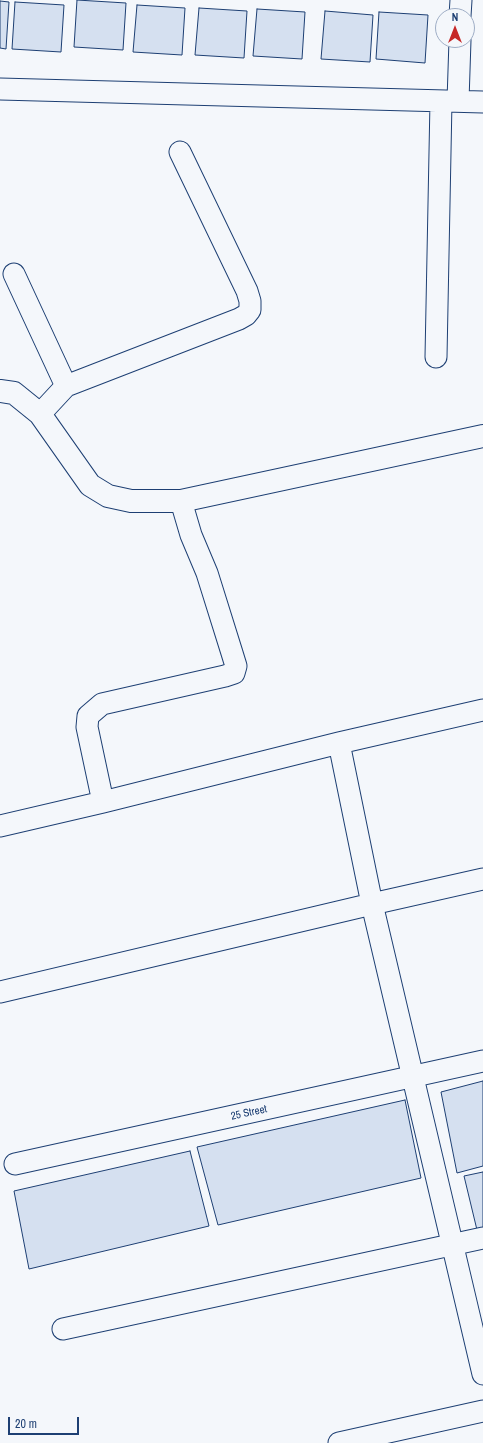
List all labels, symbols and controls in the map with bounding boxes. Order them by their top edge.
north arrow [435,8,475,48]
text: N [452,10,458,24]
street label: 25 Street [230,1103,268,1123]
scale bar [10,1409,81,1435]
text: 20 m [15,1416,37,1432]

